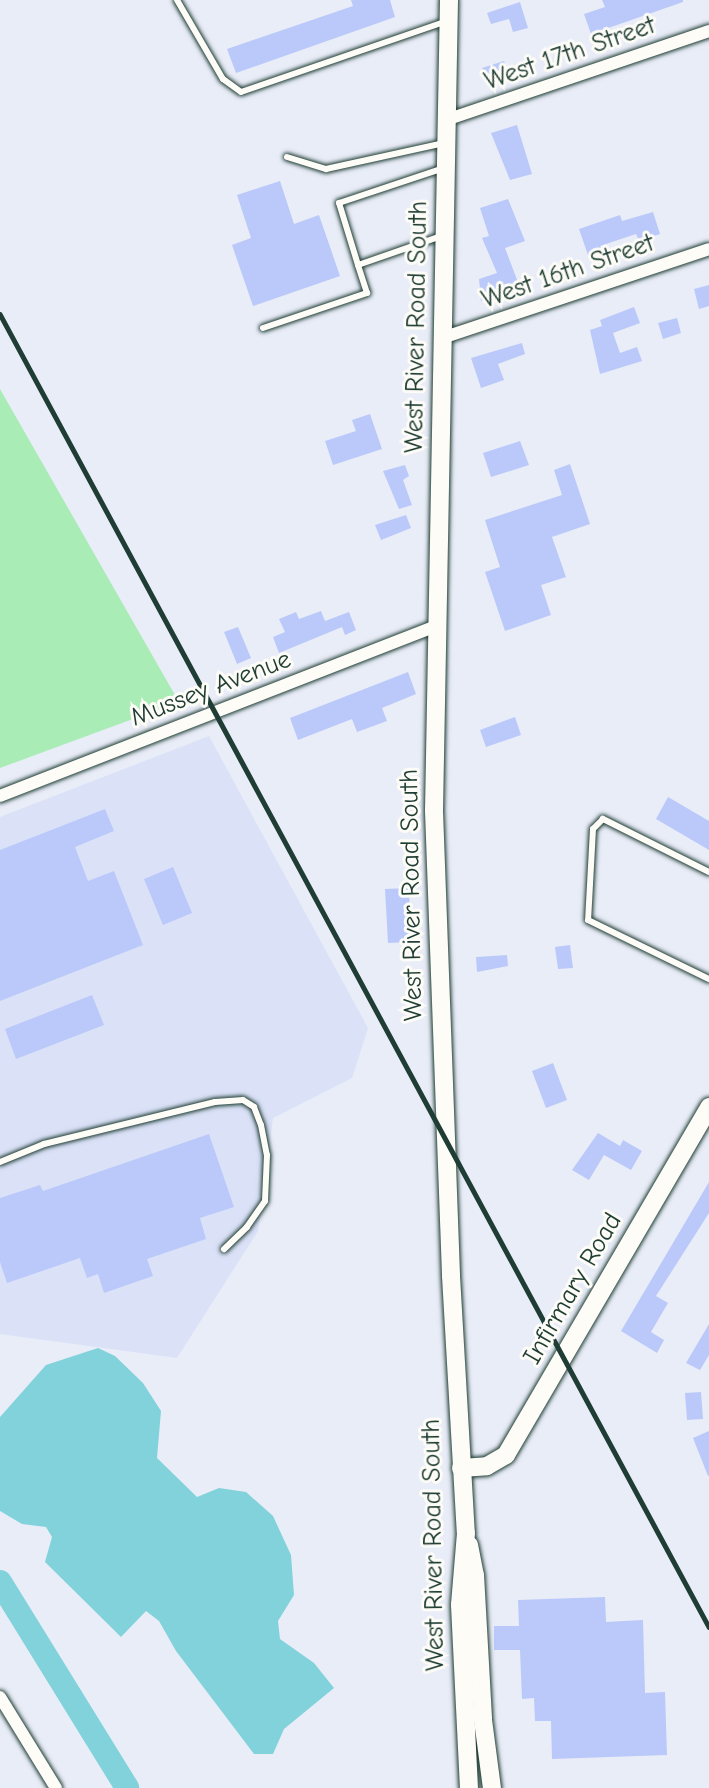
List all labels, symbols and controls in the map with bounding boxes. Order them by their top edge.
street label: West 17th Street [481,10,659,98]
street label: West River Road South [399,201,435,453]
street label: West 16th Street [478,228,658,316]
street label: Mussey Avenue [126,644,296,734]
street label: West River Road South [394,769,430,1021]
street label: Infirmary Road [517,1208,629,1370]
street label: West River Road South [416,1419,452,1671]

